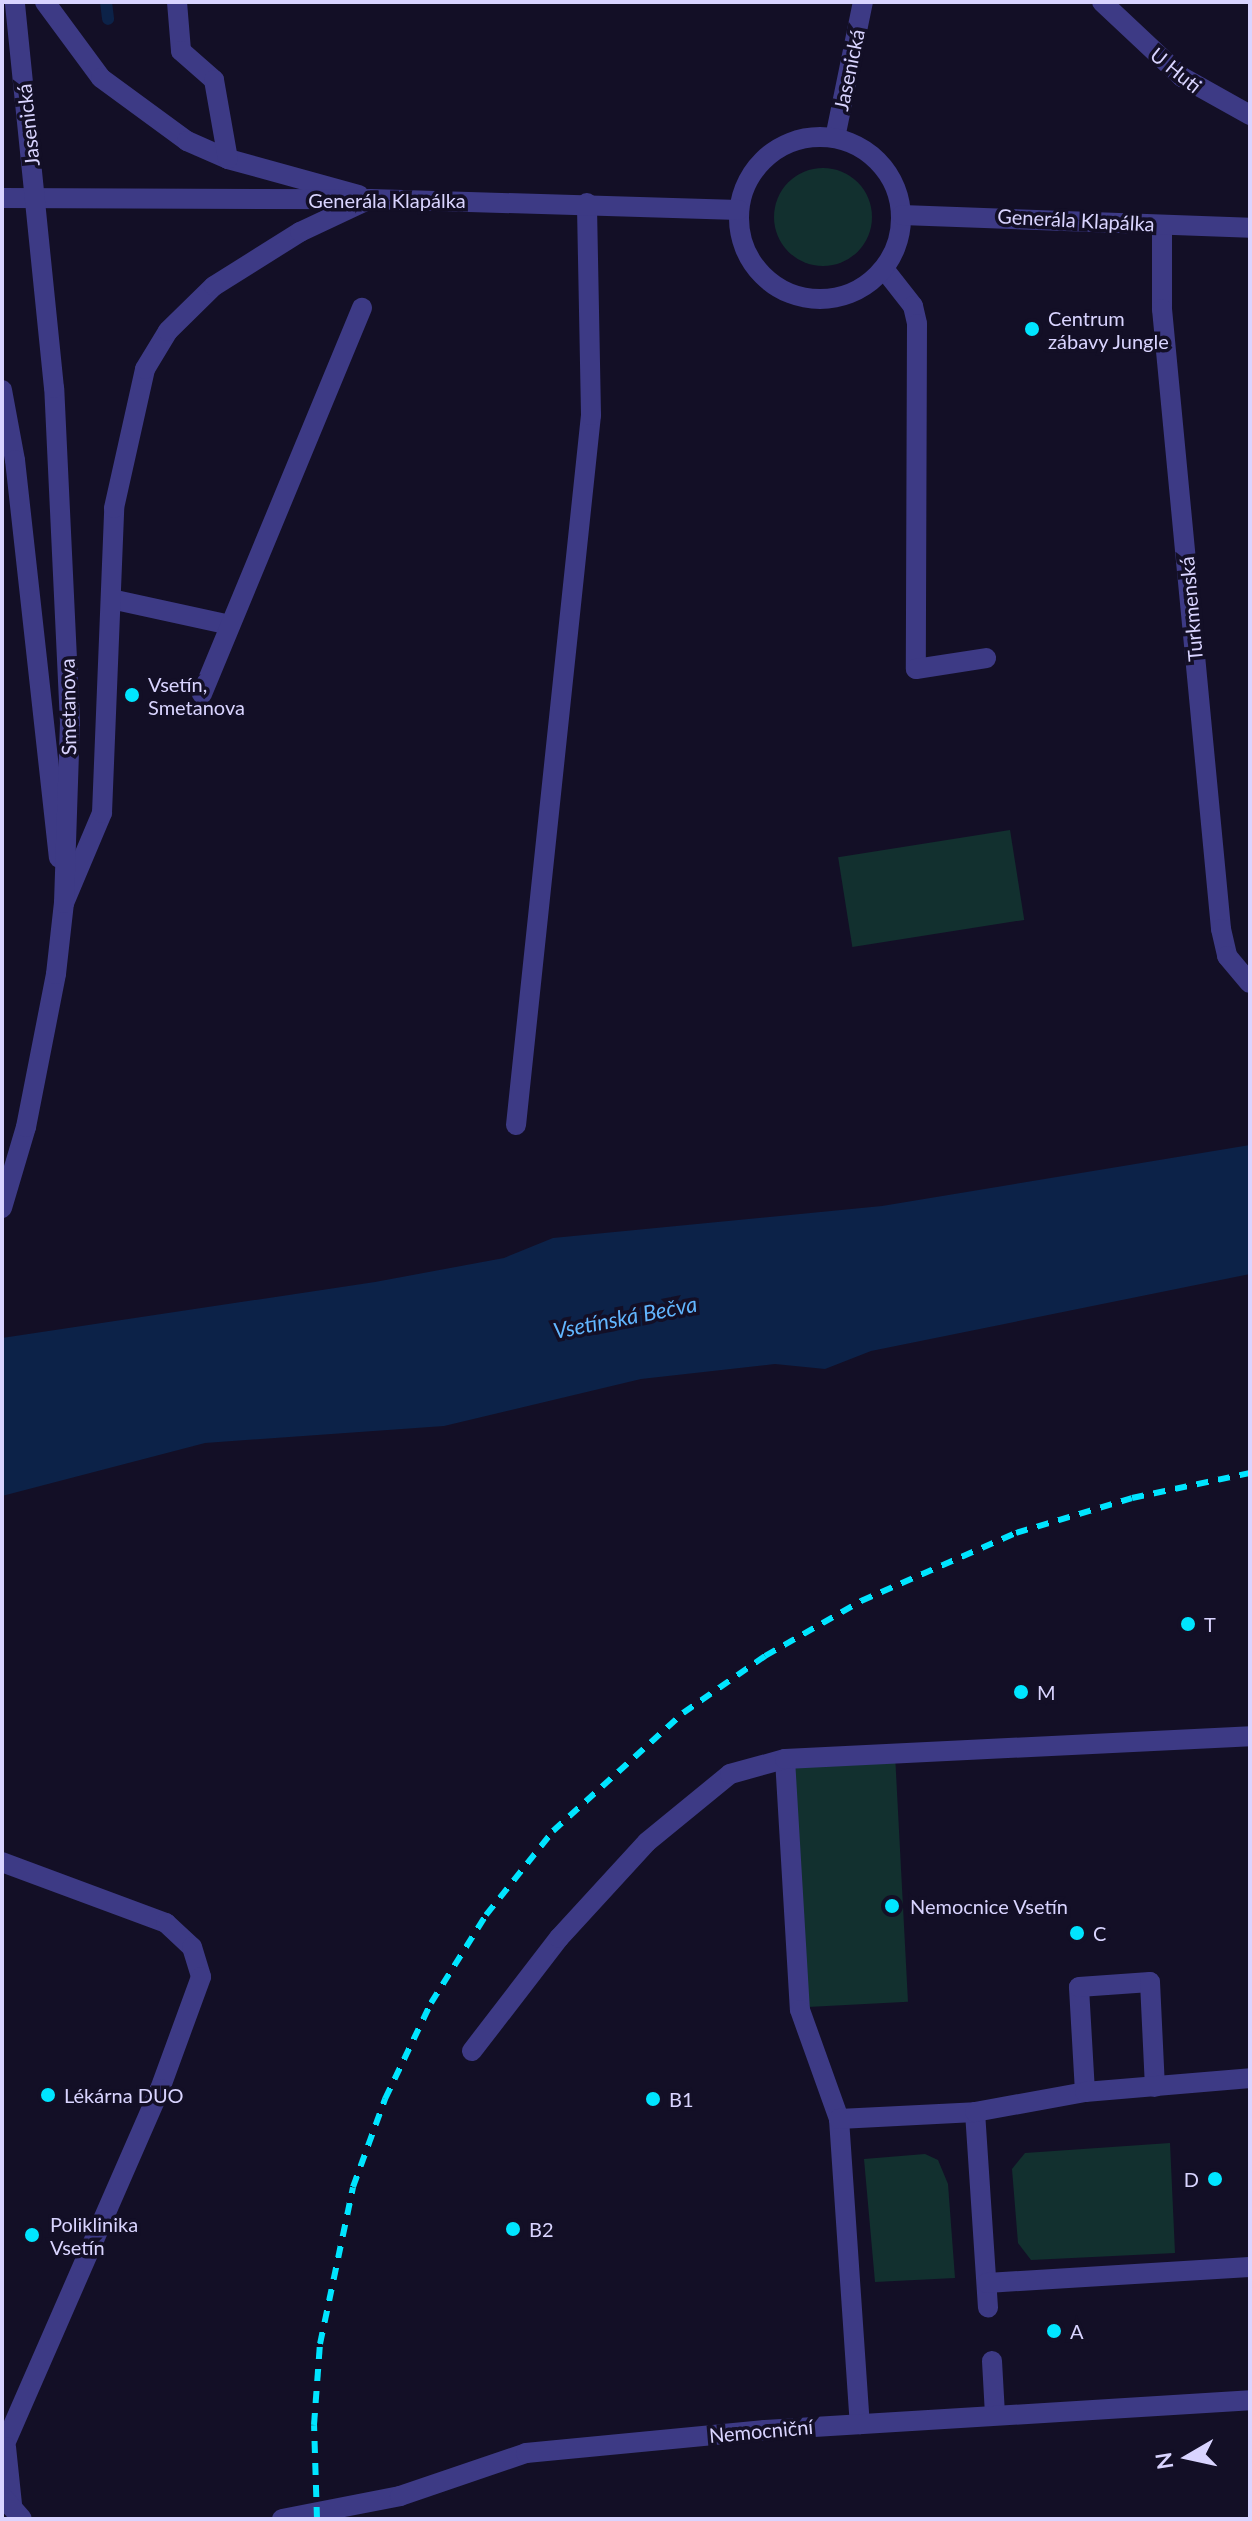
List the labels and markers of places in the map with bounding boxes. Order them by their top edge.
place label: Centrum zábavy Jungle [1048,306,1170,353]
marker: Centrum zábavy Jungle [1023,320,1041,338]
place label: Vsetín, Smetanova [148,672,245,719]
marker: Vsetín, Smetanova [123,686,141,704]
place label: T [1204,1612,1216,1636]
marker: T [1179,1615,1197,1633]
place label: M [1037,1680,1056,1704]
marker: M [1012,1683,1030,1701]
place label: Nemocnice Vsetín [910,1894,1069,1918]
marker: Nemocnice Vsetín [881,1895,903,1917]
place label: C [1093,1921,1106,1945]
marker: C [1068,1924,1086,1942]
place label: Lékárna DUO [64,2083,184,2107]
marker: Lékárna DUO [39,2086,57,2104]
place label: B1 [669,2087,694,2111]
marker: B1 [644,2090,662,2108]
place label: D [1184,2167,1199,2191]
marker: D [1206,2170,1224,2188]
place label: Poliklinika Vsetín [50,2212,138,2259]
place label: B2 [529,2217,554,2241]
marker: B2 [504,2220,522,2238]
marker: Poliklinika Vsetín [21,2224,43,2246]
place label: A [1070,2319,1084,2343]
marker: A [1045,2322,1063,2340]

